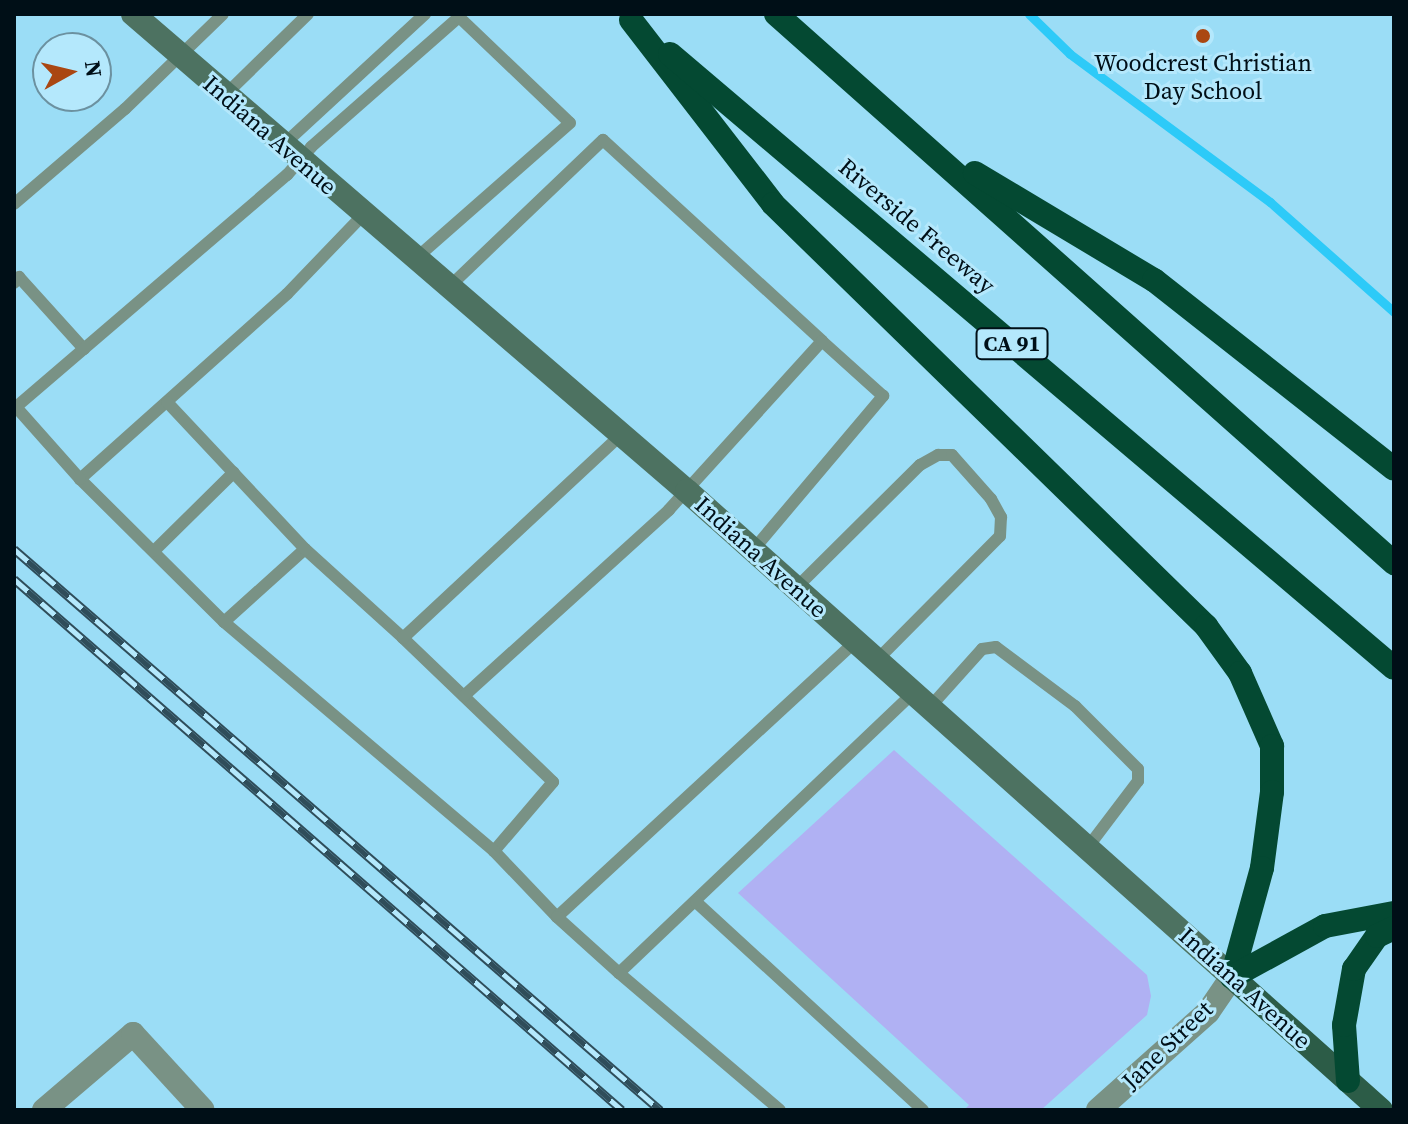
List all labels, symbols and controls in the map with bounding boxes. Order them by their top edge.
marker: Woodcrest Christian Day School [1194,27,1212,45]
north arrow [32,32,112,112]
place label: Woodcrest Christian Day School [1094,49,1312,105]
text: N [78,59,110,79]
street label: Indiana Avenue [197,69,343,201]
street label: Riverside Freeway [833,152,1001,300]
road number: CA 91 [974,326,1050,362]
street label: Indiana Avenue [689,490,833,624]
street label: Indiana Avenue [1173,921,1317,1055]
street label: Jane Street [1116,995,1218,1095]

